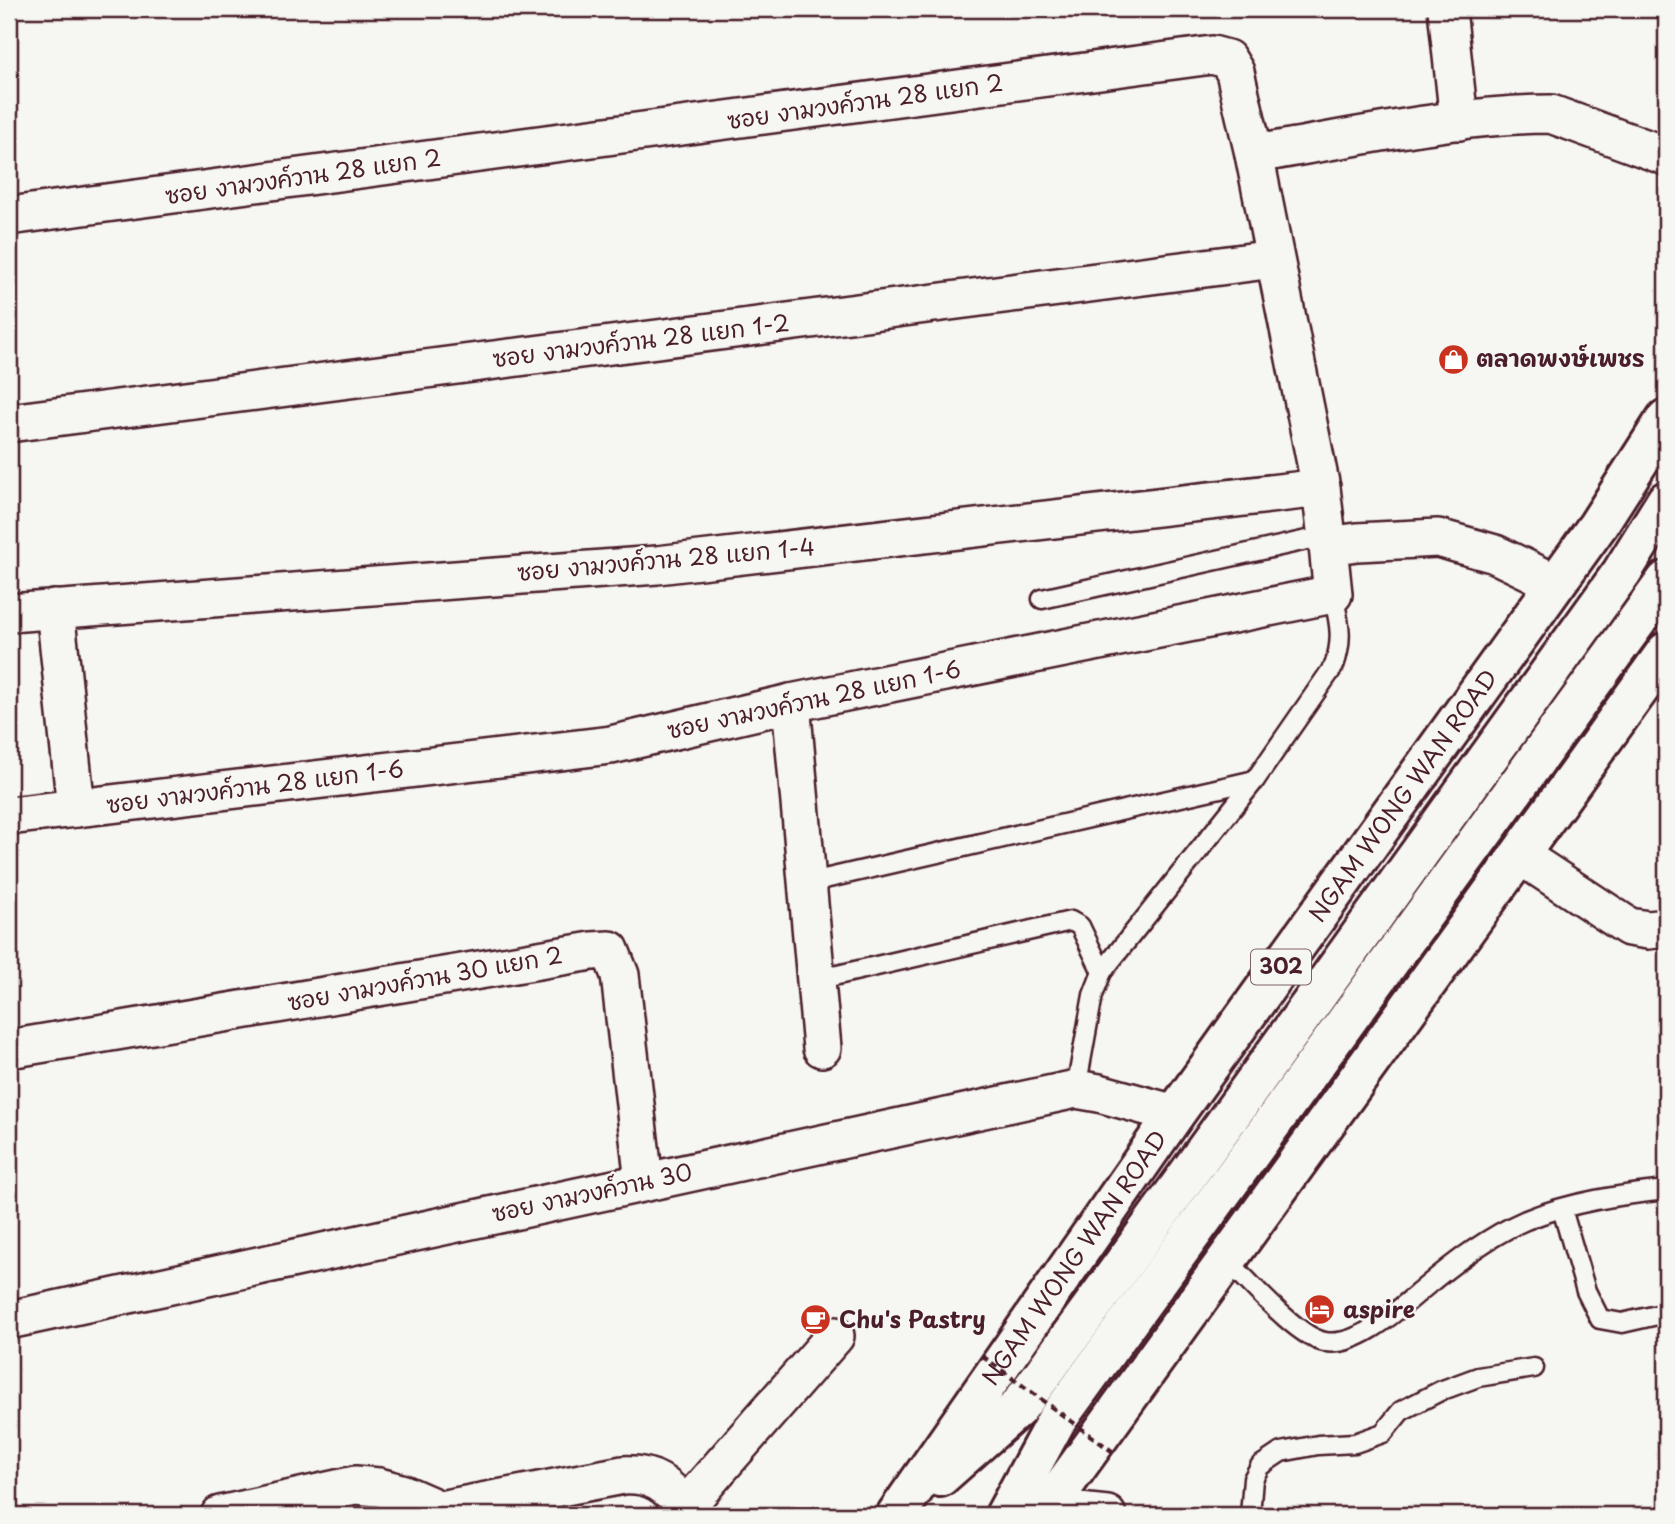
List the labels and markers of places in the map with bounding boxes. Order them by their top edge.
place label: ตลาดพงษ์เพชร [1476,340,1645,375]
shop icon: ตลาดพงษ์เพชร [1436,342,1470,376]
place label: aspire [1343,1291,1416,1326]
hotel icon: aspire [1303,1293,1337,1327]
place label: Chu's Pastry [839,1301,986,1336]
cafe icon: Chu's Pastry [799,1303,833,1337]

